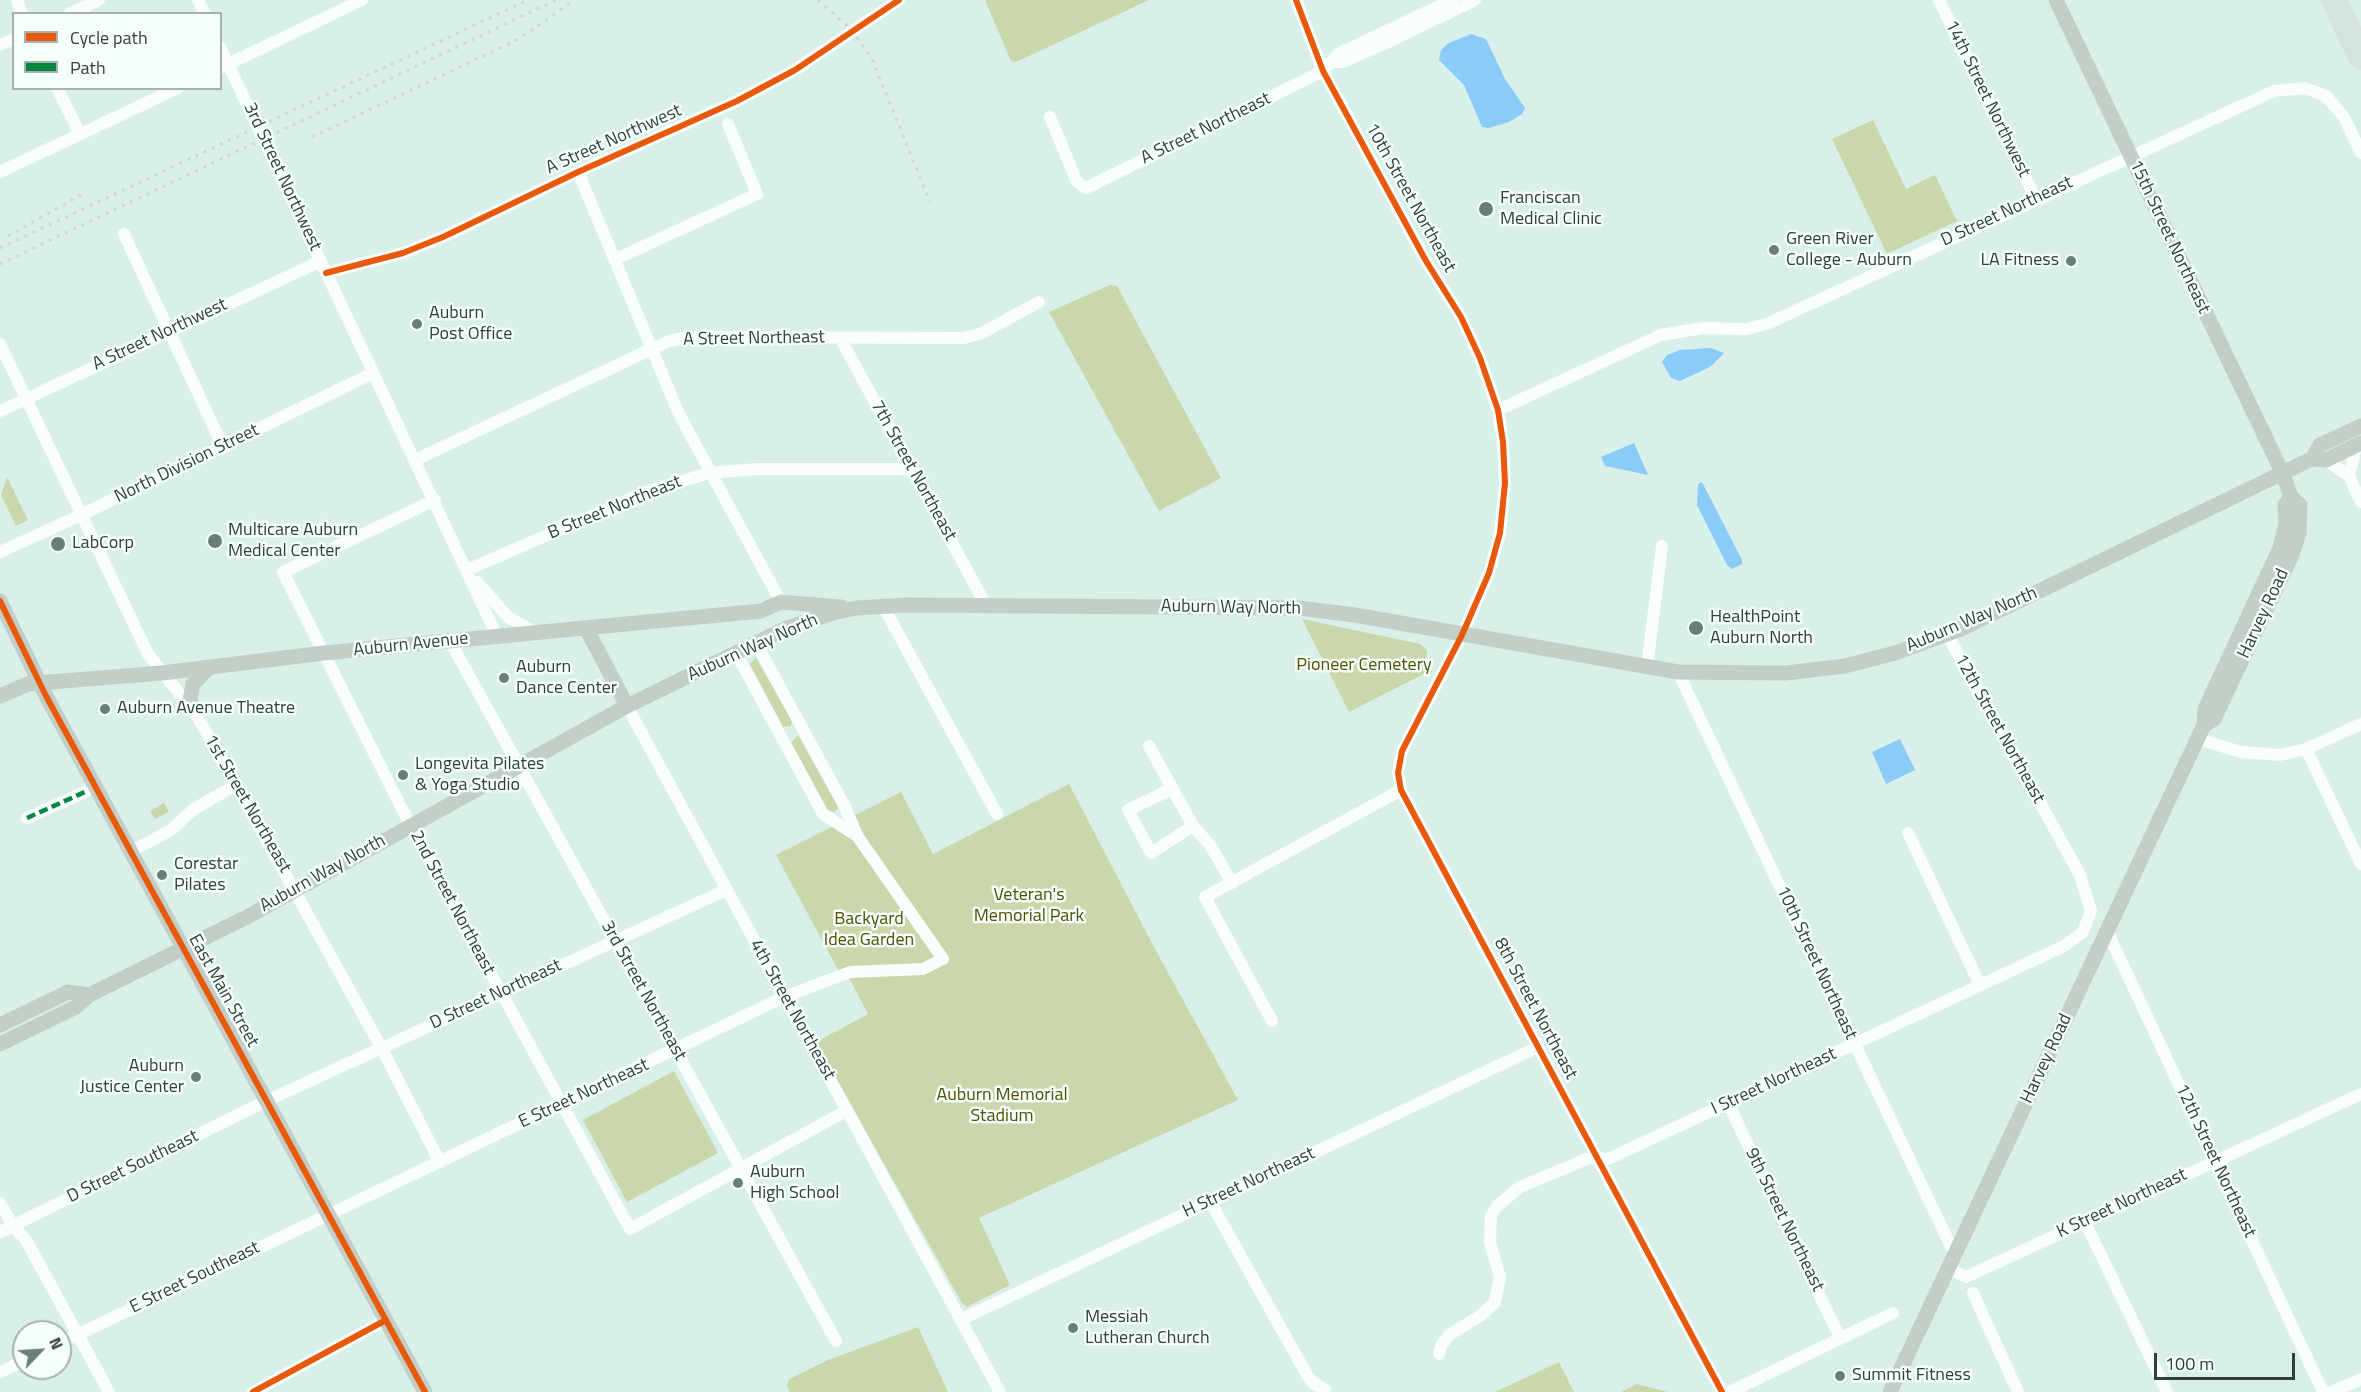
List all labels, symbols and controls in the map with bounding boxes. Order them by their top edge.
legend [12,12,222,90]
street label: 14th Street Northwest [1940,17,2034,181]
text: Cycle path [70,24,148,51]
text: Path [70,54,106,81]
street label: A Street Northeast [1138,88,1274,170]
street label: 3rd Street Northwest [238,99,326,255]
street label: A Street Northwest [543,100,685,180]
street label: 10th Street Northeast [1360,120,1460,276]
street label: 15th Street Northeast [2124,157,2214,317]
street label: D Street Northeast [1938,172,2076,252]
place label: Franciscan Medical Clinic [1500,188,1602,230]
marker: Franciscan Medical Clinic [1477,200,1495,218]
place label: Green River College - Auburn [1786,229,1912,272]
marker: Green River College - Auburn [1767,243,1781,257]
place label: LA Fitness [1980,250,2059,272]
marker: LA Fitness [2064,254,2078,268]
street label: A Street Northwest [89,294,231,376]
place label: Auburn Post Office [429,303,512,346]
marker: Auburn Post Office [410,317,424,331]
street label: A Street Northeast [683,327,825,351]
street label: 7th Street Northeast [866,397,960,545]
street label: North Division Street [111,420,263,508]
street label: B Street Northeast [545,471,685,545]
place label: Multicare Auburn Medical Center [228,520,358,562]
marker: Multicare Auburn Medical Center [206,532,224,550]
place label: LabCorp [72,533,134,555]
marker: LabCorp [49,535,67,553]
street label: Harvey Road [2234,566,2294,662]
street label: Auburn Way North [1903,583,2041,657]
street label: Auburn Way North [1161,596,1301,620]
place label: HealthPoint Auburn North [1710,607,1813,650]
street label: Auburn Way North [685,610,821,686]
marker: HealthPoint Auburn North [1687,619,1705,637]
street label: Auburn Avenue [352,628,470,662]
street label: 12th Street Northeast [1949,651,2049,807]
park label: Pioneer Cemetery [1296,655,1432,677]
place label: Auburn Dance Center [516,657,617,700]
marker: Auburn Dance Center [497,671,511,685]
place label: Auburn Avenue Theatre [117,698,295,720]
marker: Auburn Avenue Theatre [98,702,112,716]
street label: 1st Street Northeast [199,731,295,877]
place label: Longevita Pilates & Yoga Studio [415,754,544,796]
marker: Longevita Pilates & Yoga Studio [396,768,410,782]
street label: 2nd Street Northeast [405,827,499,979]
street label: Auburn Way North [256,831,390,917]
place label: Corestar Pilates [174,854,238,896]
marker: Corestar Pilates [155,868,169,882]
street label: 10th Street Northeast [1771,883,1861,1043]
park label: Veteran's Memorial Park [974,885,1084,928]
park label: Backyard Idea Garden [824,909,914,952]
street label: 3rd Street Northeast [596,917,690,1065]
street label: East Main Street [183,931,263,1051]
street label: 8th Street Northeast [1489,935,1581,1083]
street label: 4th Street Northeast [745,936,839,1084]
street label: D Street Northeast [427,955,565,1035]
street label: Harvey Road [2017,1011,2077,1107]
street label: I Street Northeast [1708,1044,1840,1120]
street label: E Street Northeast [516,1054,652,1134]
place label: Auburn Justice Center [80,1056,184,1098]
marker: Auburn Justice Center [189,1070,203,1084]
street label: 12th Street Northeast [2170,1081,2260,1241]
park label: Auburn Memorial Stadium [936,1085,1068,1128]
street label: D Street Southeast [64,1126,202,1208]
street label: H Street Northeast [1180,1143,1318,1223]
street label: 9th Street Northeast [1740,1145,1828,1295]
place label: Auburn High School [750,1162,839,1204]
street label: K Street Northeast [2053,1164,2191,1244]
marker: Auburn High School [731,1176,745,1190]
street label: E Street Southeast [127,1237,263,1319]
place label: Messiah Lutheran Church [1085,1307,1210,1350]
north arrow [12,1320,72,1380]
marker: Messiah Lutheran Church [1066,1321,1080,1335]
text: N [43,1333,70,1353]
scale bar [2157,1341,2298,1379]
text: 100 m [2165,1350,2214,1377]
place label: Summit Fitness [1852,1365,1971,1387]
marker: Summit Fitness [1833,1369,1847,1383]

